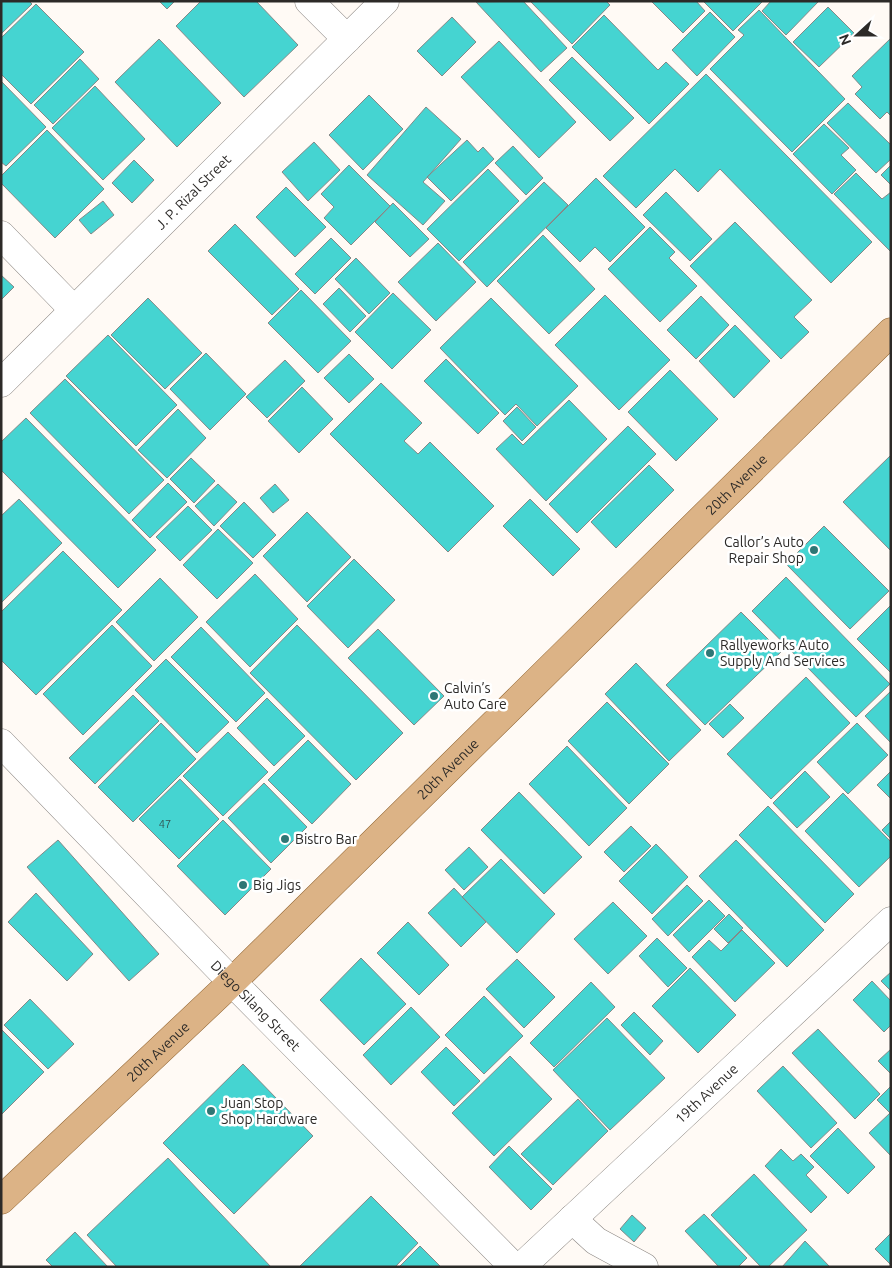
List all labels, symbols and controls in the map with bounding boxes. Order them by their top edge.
north arrow [832,10,882,60]
text: N [836,32,854,47]
street label: J. P. Rizal Street [152,151,234,233]
street label: 20th Avenue [702,451,770,518]
place label: Callor’s Auto Repair Shop [724,534,804,566]
marker: Callor’s Auto Repair Shop [808,544,820,556]
place label: Rallyeworks Auto Supply And Services [720,637,845,669]
marker: Rallyeworks Auto Supply And Services [704,647,716,659]
place label: Calvin’s Auto Care [444,680,507,712]
marker: Calvin’s Auto Care [428,690,440,702]
street label: 20th Avenue [414,735,482,803]
house number: 47 [159,818,171,830]
place label: Bistro Bar [295,831,358,847]
marker: Bistro Bar [279,833,291,845]
place label: Big Jigs [253,877,301,893]
marker: Big Jigs [237,879,249,891]
street label: Diego Silang Street [208,957,304,1055]
street label: 20th Avenue [124,1019,193,1085]
street label: 19th Avenue [672,1060,741,1127]
place label: Juan Stop Shop Hardware [221,1095,317,1127]
marker: Juan Stop Shop Hardware [205,1105,217,1117]

